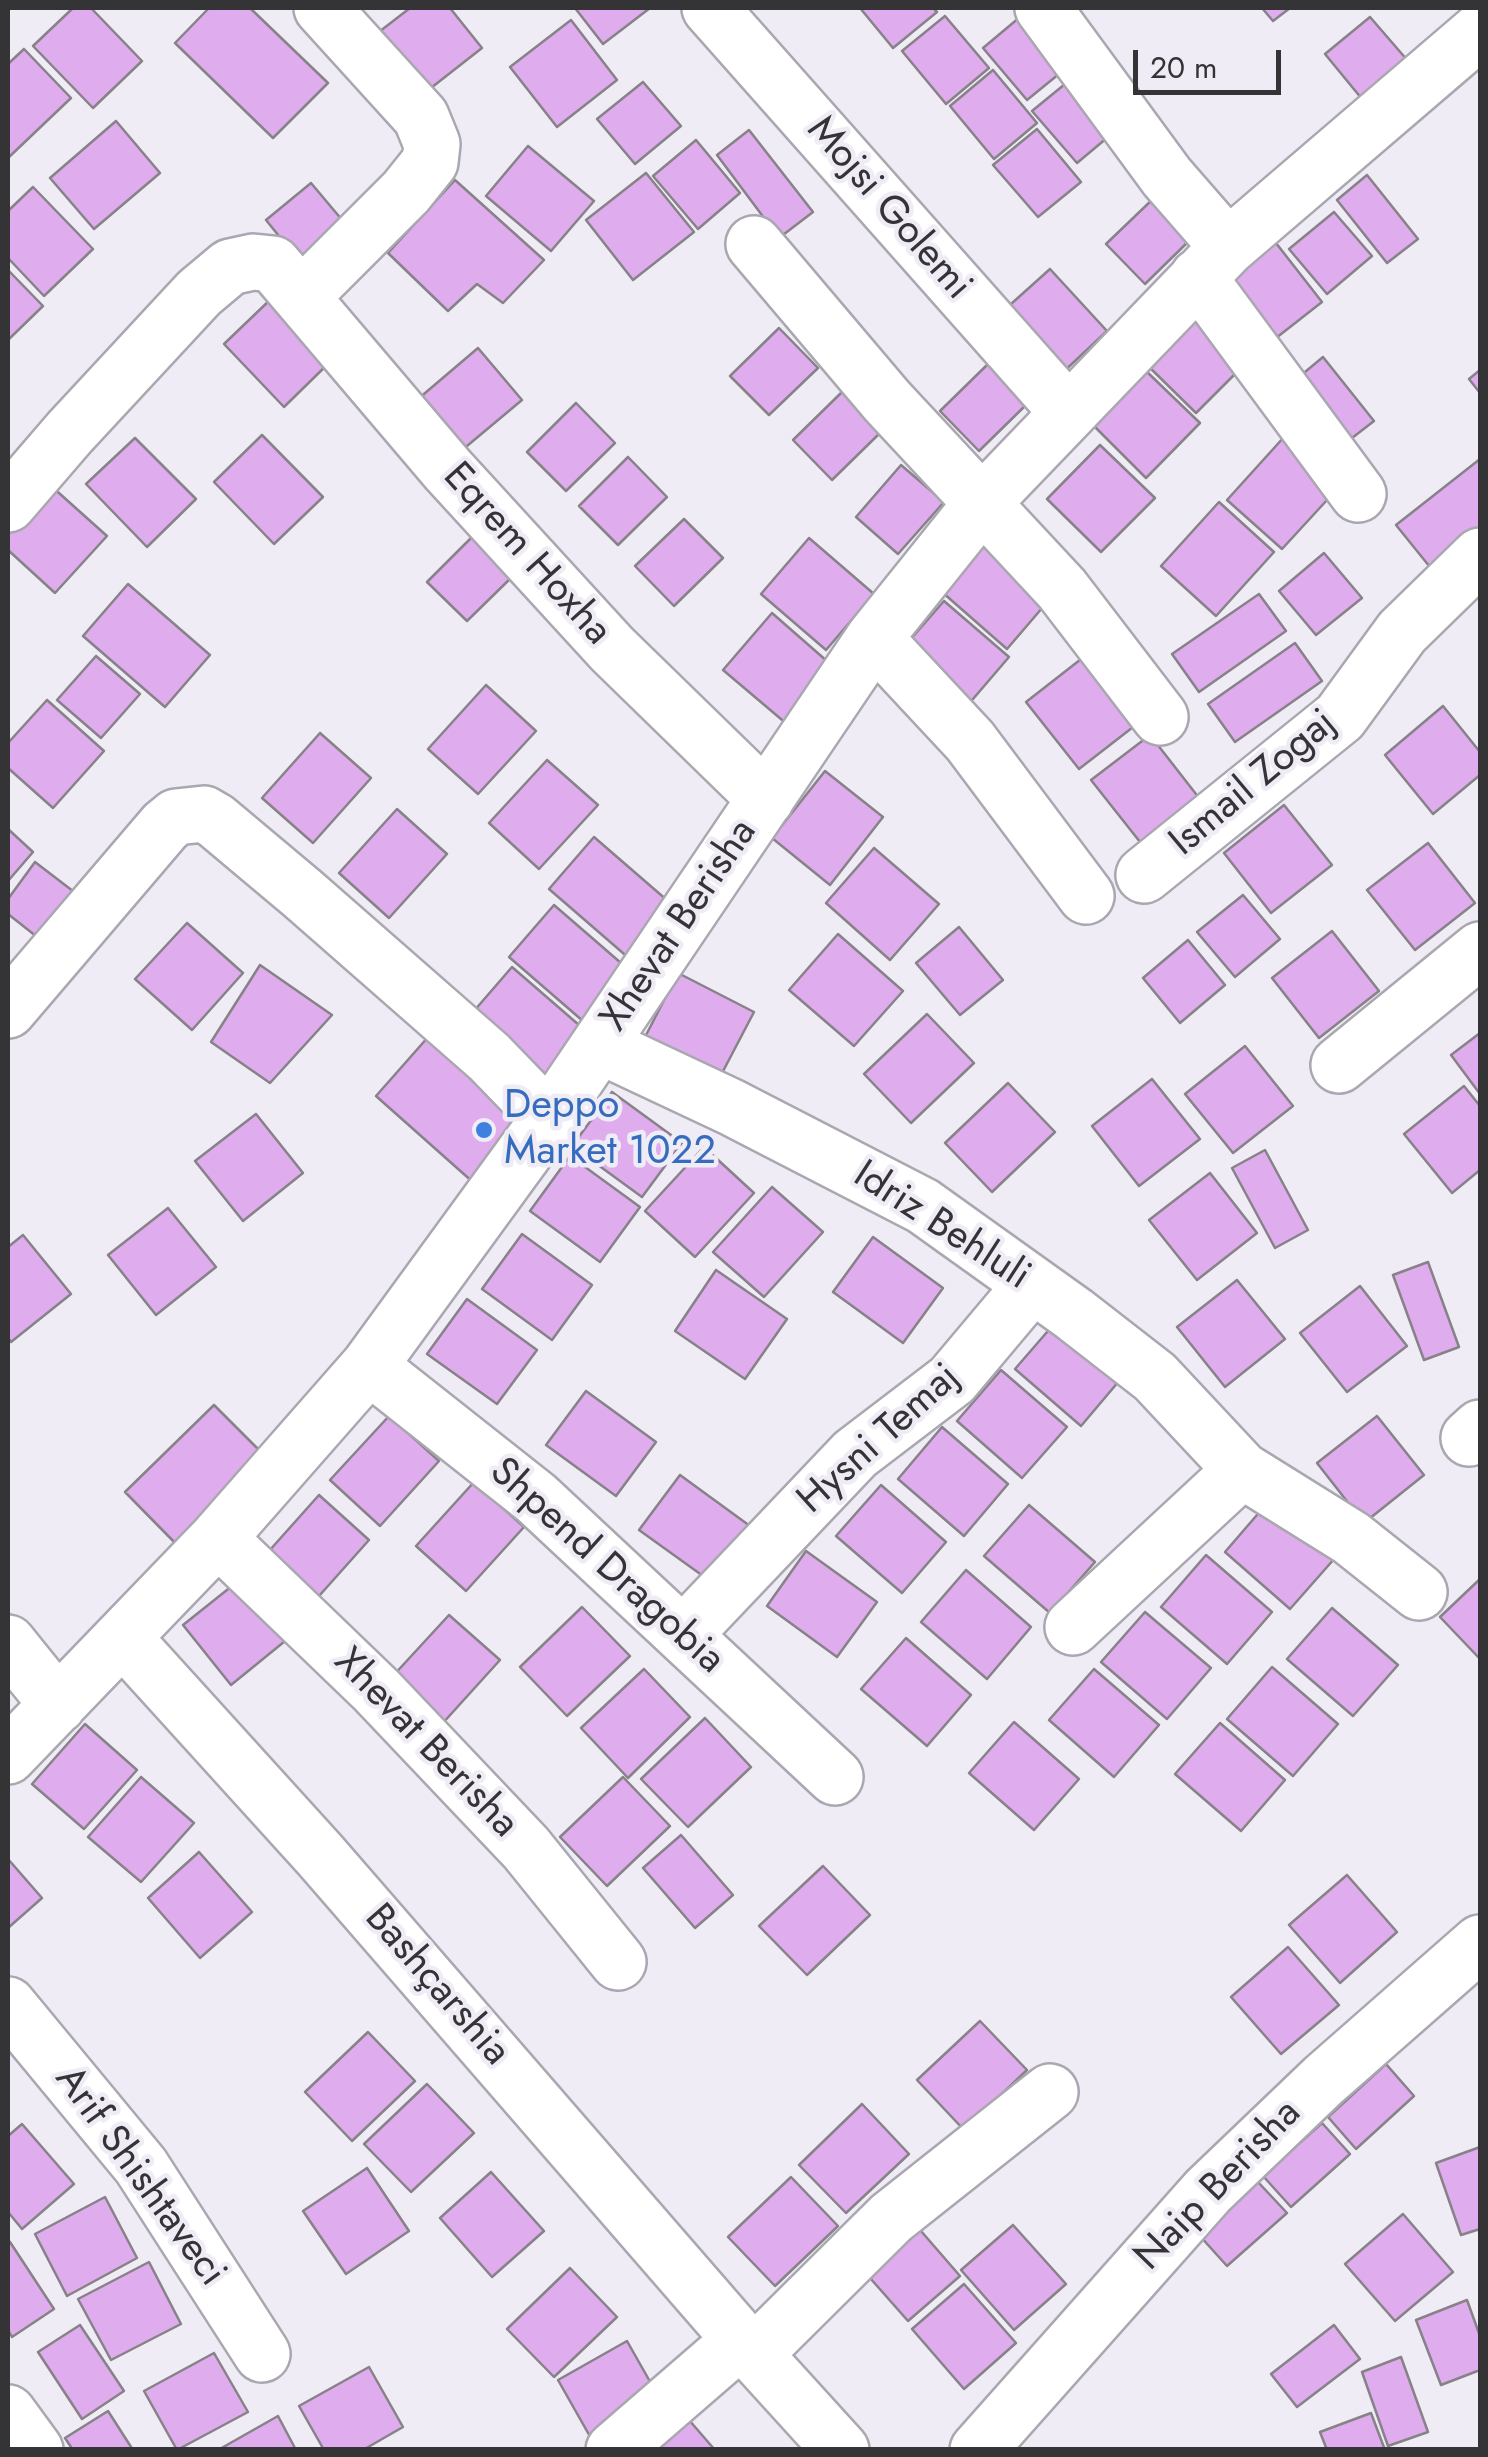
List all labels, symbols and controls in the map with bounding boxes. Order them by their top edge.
scale bar [1138,30,1286,92]
text: 20 m [1150,46,1217,89]
street label: Mojsi Golemi [795,108,981,310]
street label: Eqrem Hoxha [432,454,620,656]
street label: Ismail Zogaj [1161,701,1347,867]
street label: Xhevat Berisha [592,811,768,1041]
place label: Deppo Market 1022 [504,1083,716,1177]
marker: Deppo Market 1022 [473,1119,495,1141]
street label: Idriz Behluli [844,1152,1038,1302]
street label: Hysni Temaj [789,1355,971,1525]
street label: Shpend Dragobia [479,1449,733,1685]
street label: Xhevat Berisha [323,1639,527,1849]
street label: Bashçarshia [353,1896,519,2076]
street label: Arif Shishtaveci [43,2058,235,2296]
street label: Naip Berisha [1126,2091,1312,2281]

